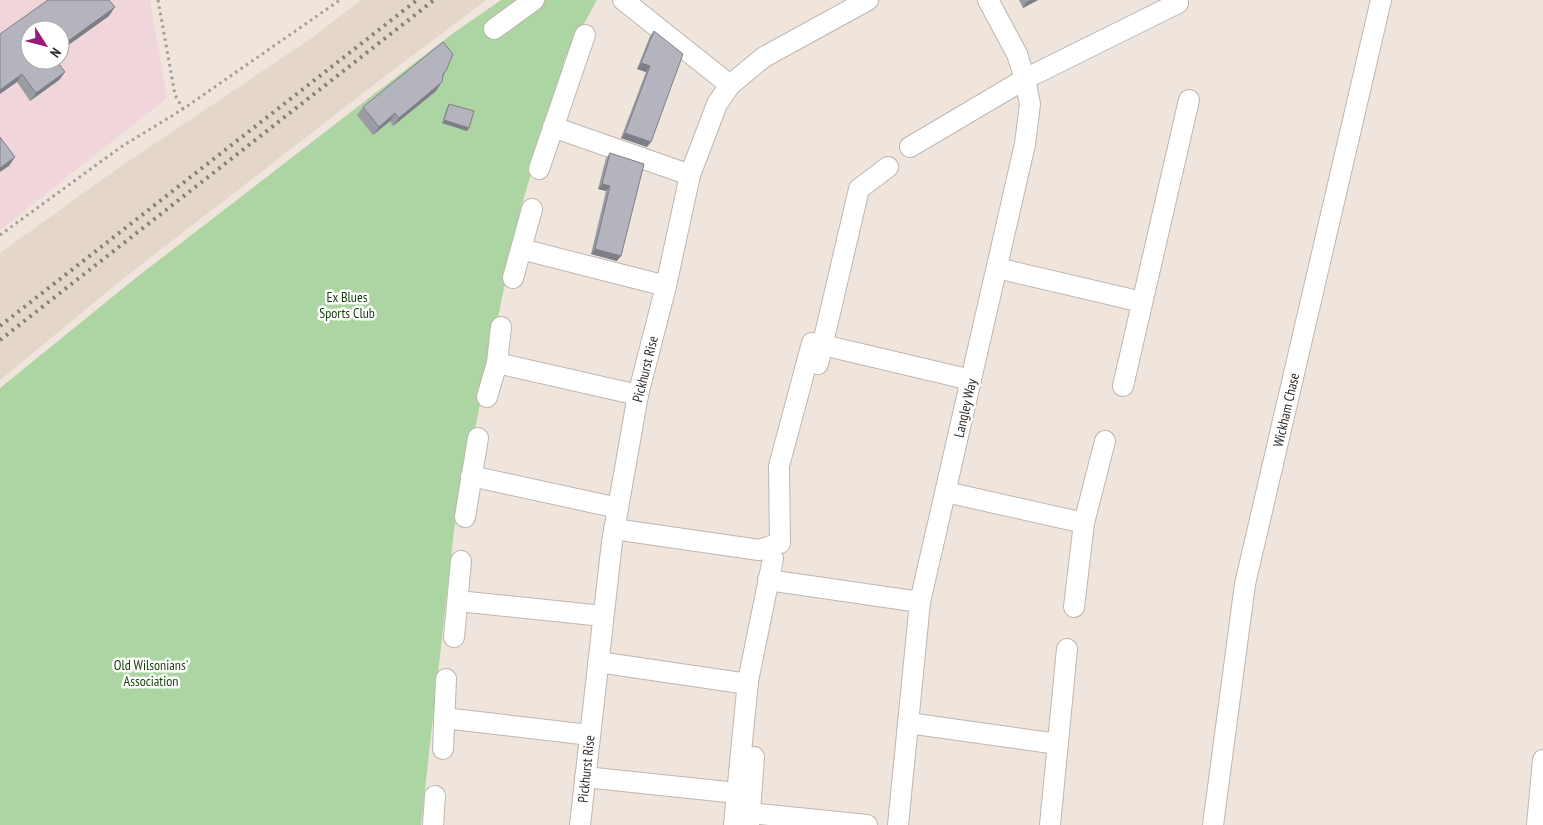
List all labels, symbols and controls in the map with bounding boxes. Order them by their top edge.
north arrow [20,20,70,70]
text: N [46,44,65,61]
park label: Ex Blues Sports Club [319,288,375,322]
street label: Pickhurst Rise [628,334,662,404]
street label: Wickham Chase [1269,371,1303,449]
street label: Langley Way [950,376,981,439]
park label: Old Wilsonians' Association [114,656,188,690]
street label: Pickhurst Rise [574,734,599,804]

